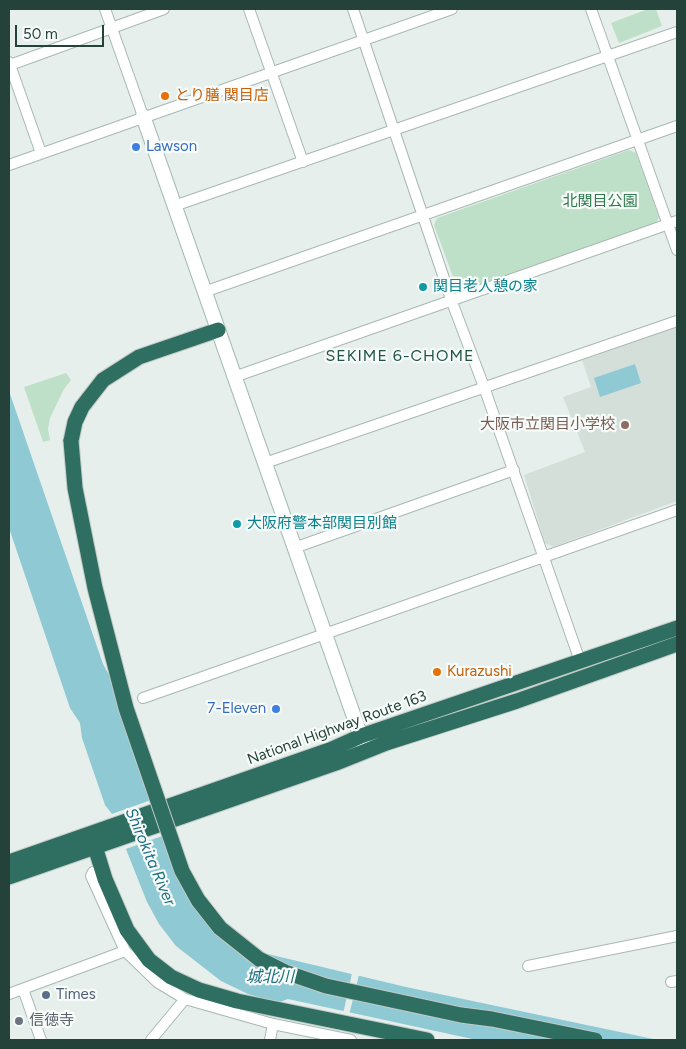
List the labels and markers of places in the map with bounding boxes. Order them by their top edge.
place label: とり膳 関目店 [175,87,269,105]
marker: とり膳 関目店 [159,90,171,102]
place label: Lawson [146,138,197,156]
marker: Lawson [130,141,142,153]
place label: 関目老人憩の家 [433,278,538,296]
marker: 関目老人憩の家 [417,281,429,293]
place label: 大阪市立関目小学校 [480,416,615,434]
marker: 大阪市立関目小学校 [619,419,631,431]
place label: 大阪府警本部関目別館 [247,515,397,533]
marker: 大阪府警本部関目別館 [231,518,243,530]
place label: Kurazushi [447,663,512,681]
marker: Kurazushi [431,666,443,678]
place label: 7-Eleven [207,700,266,718]
marker: 7-Eleven [270,703,282,715]
place label: Times [56,986,96,1004]
marker: Times [40,989,52,1001]
place label: 信徳寺 [29,1012,74,1030]
marker: 信徳寺 [13,1015,25,1027]

